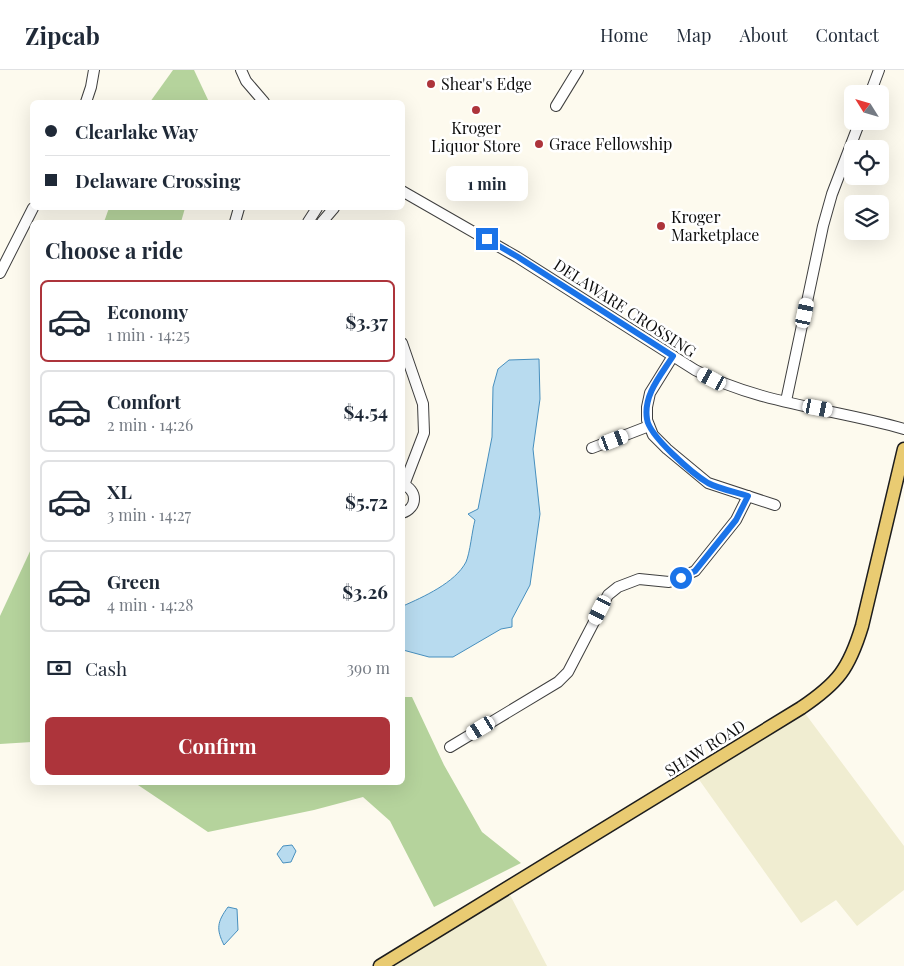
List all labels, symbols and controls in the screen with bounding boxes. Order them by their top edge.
text: Zipcab [25,19,100,51]
text: Home [600,23,648,47]
text: Map [676,23,711,47]
text: About [739,23,788,47]
text: Contact [816,23,879,47]
place label: Shear's Edge [441,73,532,94]
marker: Shear's Edge [425,78,437,90]
north arrow [844,85,889,130]
map controls [844,85,889,240]
marker: Kroger Liquor Store [470,104,482,116]
place label: Kroger Liquor Store [431,117,521,156]
text: Clearlake Way [75,118,198,144]
place label: Grace Fellowship [549,133,672,154]
marker: Grace Fellowship [533,138,545,150]
button: locate [844,140,889,185]
callout: 1 min [446,166,528,202]
text: Delaware Crossing [75,167,240,193]
text: 1 min [467,173,507,194]
button: layers [844,195,889,240]
place label: Kroger Marketplace [671,206,759,245]
marker: Kroger Marketplace [655,220,667,232]
route end [476,228,498,250]
text: Choose a ride [45,235,183,265]
street label: DELAWARE CROSSING [550,254,700,361]
car [794,297,815,329]
text: Economy [107,298,188,324]
icon: car [47,299,92,344]
text: $3.37 [345,308,388,334]
text: 1 min · 14:25 [107,324,190,345]
car [695,365,728,393]
text: Comfort [107,388,181,414]
icon: car [47,389,92,434]
text: $4.54 [343,398,388,424]
car [801,398,834,418]
text: 2 min · 14:26 [107,414,193,435]
car [597,428,630,452]
text: XL [107,478,132,504]
icon: car [47,479,92,524]
text: $5.72 [345,488,388,514]
text: 3 min · 14:27 [107,504,191,525]
route start [670,567,692,589]
text: Green [107,568,160,594]
icon: car [47,569,92,614]
text: $3.26 [342,578,388,604]
car [586,593,613,627]
text: 4 min · 14:28 [107,594,194,615]
icon: cash [45,654,73,682]
text: Cash [85,655,127,681]
text: 390 m [347,657,390,678]
car [464,714,497,742]
street label: SHAW ROAD [660,714,749,781]
button: Confirm [45,717,390,775]

